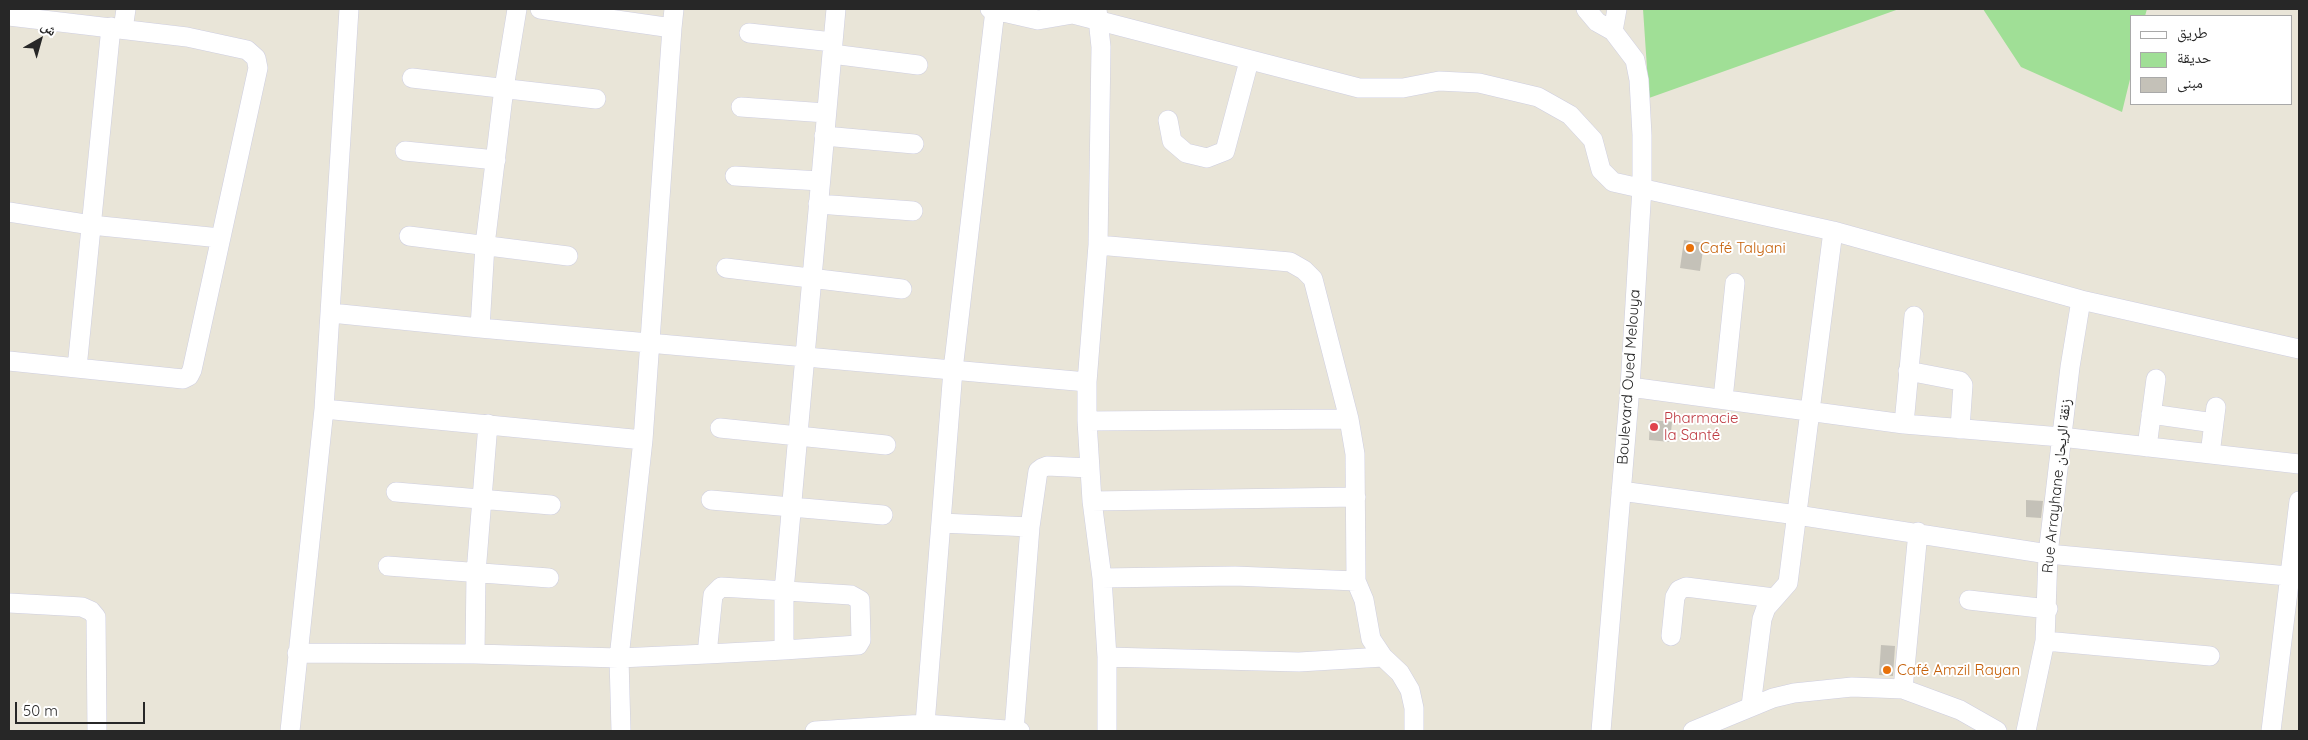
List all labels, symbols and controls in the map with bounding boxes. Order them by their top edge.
north arrow [15,15,65,65]
legend [2130,15,2293,105]
text: ش [38,17,61,40]
text: طريق [2177,23,2208,42]
text: حديقة [2177,48,2211,67]
text: مبنى [2177,73,2203,92]
place label: Café Talyani [1700,239,1786,257]
marker: Café Talyani [1684,242,1696,254]
street label: Boulevard Oued Melouya [1614,289,1644,465]
street label: Rue Arrayhane زنقة الريحان [2039,398,2075,574]
place label: Pharmacie la Santé [1664,409,1739,444]
marker: Pharmacie la Santé [1648,421,1660,433]
place label: Café Amzil Rayan [1897,661,2020,679]
marker: Café Amzil Rayan [1881,664,1893,676]
scale bar [18,692,148,724]
text: 50 m [23,701,58,720]

